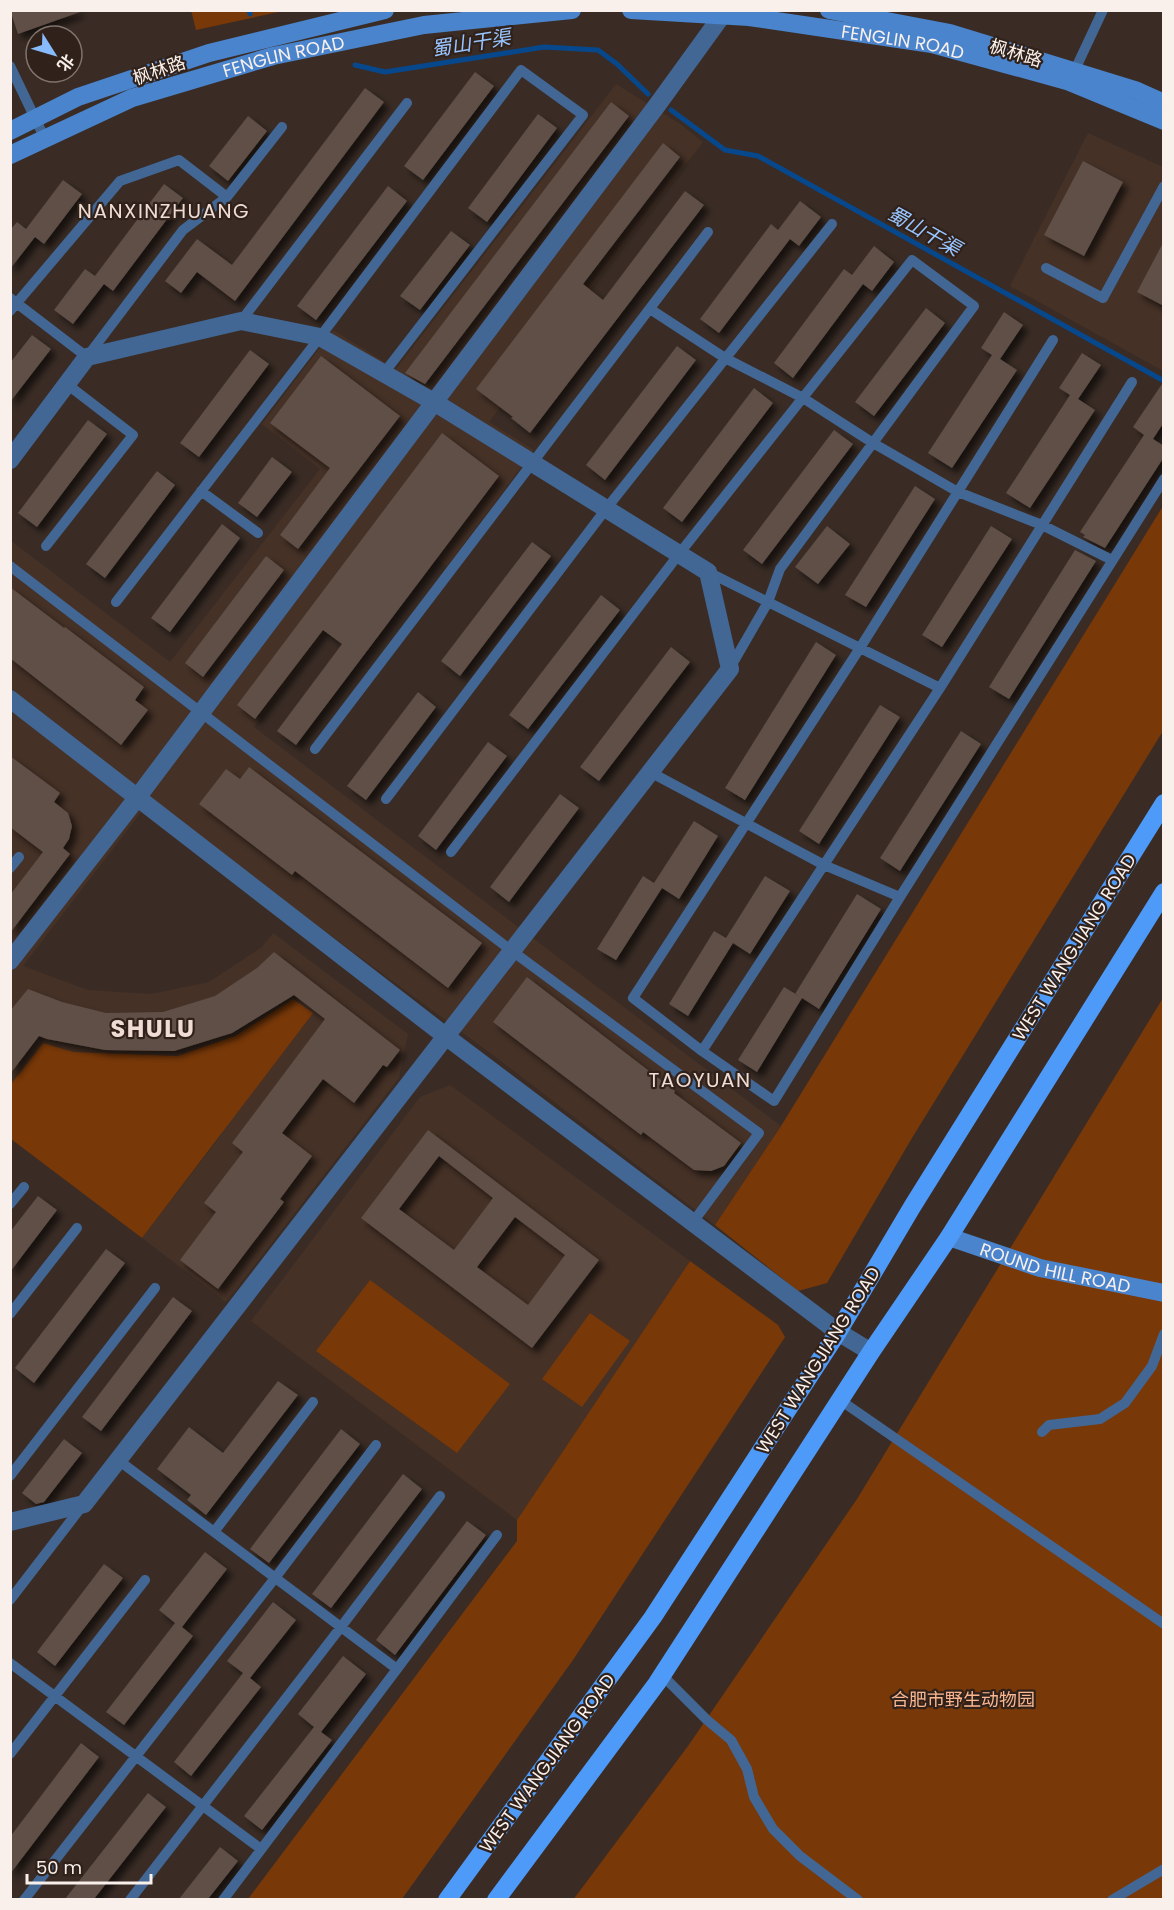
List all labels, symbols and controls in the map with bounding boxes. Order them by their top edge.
street label: FENGLIN ROAD [840,18,967,65]
water label: 蜀山干渠 [429,22,516,63]
north arrow [24,24,84,84]
street label: FENGLIN ROAD [219,29,347,83]
street label: 枫林路 [987,33,1045,73]
text: 北 [52,49,80,76]
street label: 枫林路 [129,49,189,91]
district label: NANXINZHUANG [78,197,250,225]
water label: 蜀山干渠 [882,199,968,264]
street label: WEST WANGJIANG ROAD [1006,849,1142,1045]
district label: SHULU [110,1012,196,1045]
district label: TAOYUAN [648,1066,752,1094]
street label: ROUND HILL ROAD [977,1236,1133,1298]
street label: WEST WANGJIANG ROAD [750,1262,886,1458]
street label: WEST WANGJIANG ROAD [473,1668,621,1858]
park label: 合肥市野生动物园 [891,1687,1035,1712]
scale bar [27,1847,152,1885]
text: 50 m [36,1855,82,1880]

